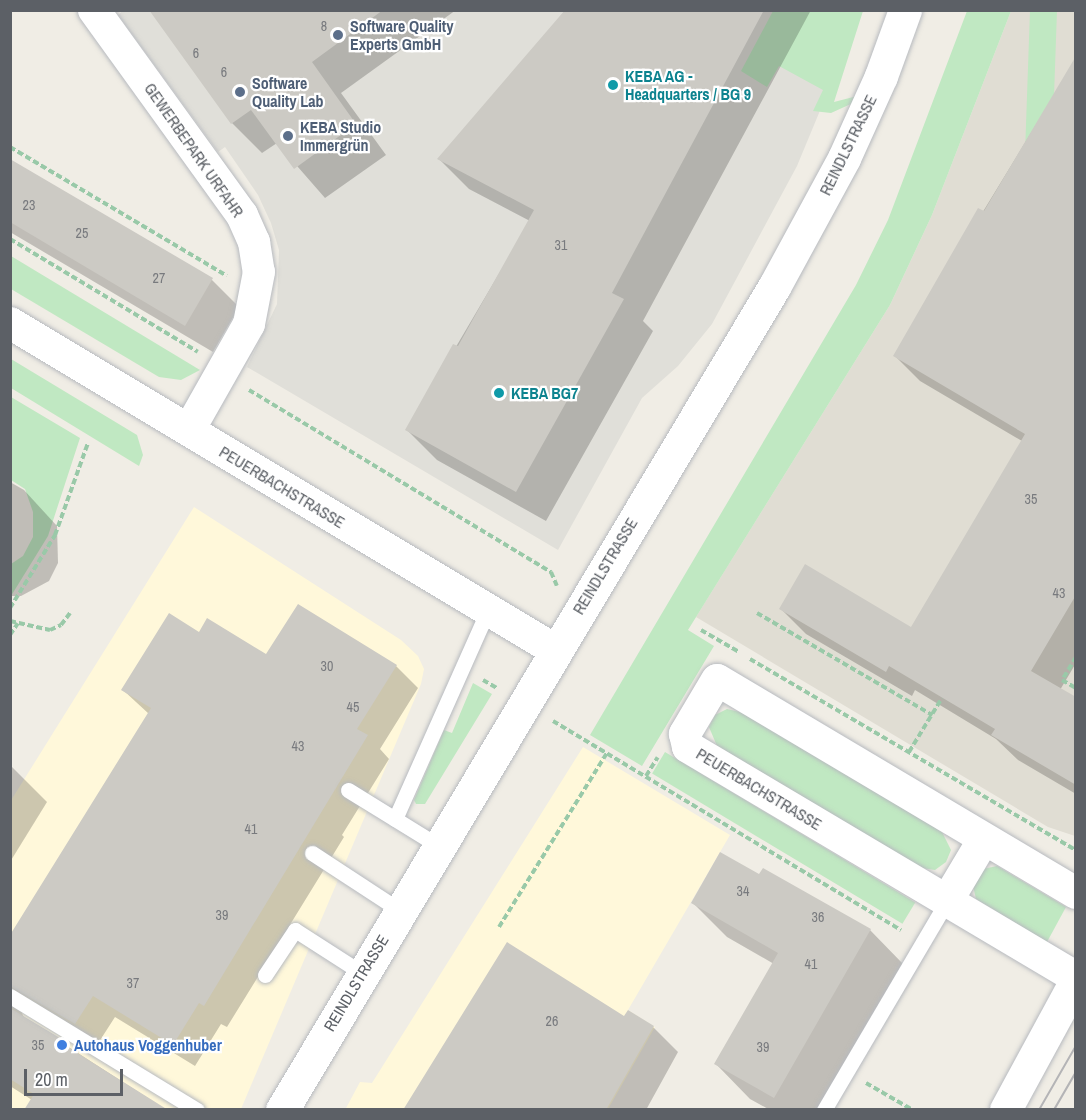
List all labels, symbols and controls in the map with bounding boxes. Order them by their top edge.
place label: Software Quality Experts GmbH [350,16,454,54]
house number: 8 [321,18,327,34]
marker: Software Quality Experts GmbH [331,28,345,42]
house number: 6 [193,45,199,61]
house number: 6 [221,64,227,80]
place label: KEBA AG - Headquarters / BG 9 [625,66,751,104]
place label: Software Quality Lab [252,73,323,111]
marker: KEBA AG - Headquarters / BG 9 [606,78,620,92]
street label: GEWERBEPARK URFAHR [140,79,248,221]
marker: Software Quality Lab [233,85,247,99]
street label: REINDLSTRASSE [815,92,881,198]
place label: KEBA Studio Immergrün [300,117,382,155]
marker: KEBA Studio Immergrün [281,129,295,143]
house number: 23 [23,197,35,213]
house number: 25 [76,225,88,241]
house number: 31 [555,237,567,253]
house number: 27 [153,270,165,286]
place label: KEBA BG7 [511,383,579,403]
marker: KEBA BG7 [492,386,506,400]
street label: PEUERBACHSTRASSE [216,442,348,532]
house number: 35 [1025,491,1037,507]
street label: REINDLSTRASSE [569,514,641,618]
house number: 43 [1053,585,1065,601]
house number: 30 [321,658,333,674]
house number: 45 [347,699,359,715]
house number: 43 [292,738,304,754]
street label: PEUERBACHSTRASSE [693,744,825,834]
house number: 41 [245,821,257,837]
house number: 34 [737,883,749,899]
house number: 39 [216,907,228,923]
house number: 36 [812,909,824,925]
street label: REINDLSTRASSE [320,931,392,1035]
house number: 41 [805,956,817,972]
house number: 37 [127,975,139,991]
house number: 26 [546,1013,558,1029]
place label: Autohaus Voggenhuber [74,1035,222,1055]
house number: 35 [32,1037,44,1053]
marker: Autohaus Voggenhuber [55,1038,69,1052]
house number: 39 [757,1039,769,1055]
scale bar [27,1057,126,1095]
text: 20 m [35,1067,68,1092]

